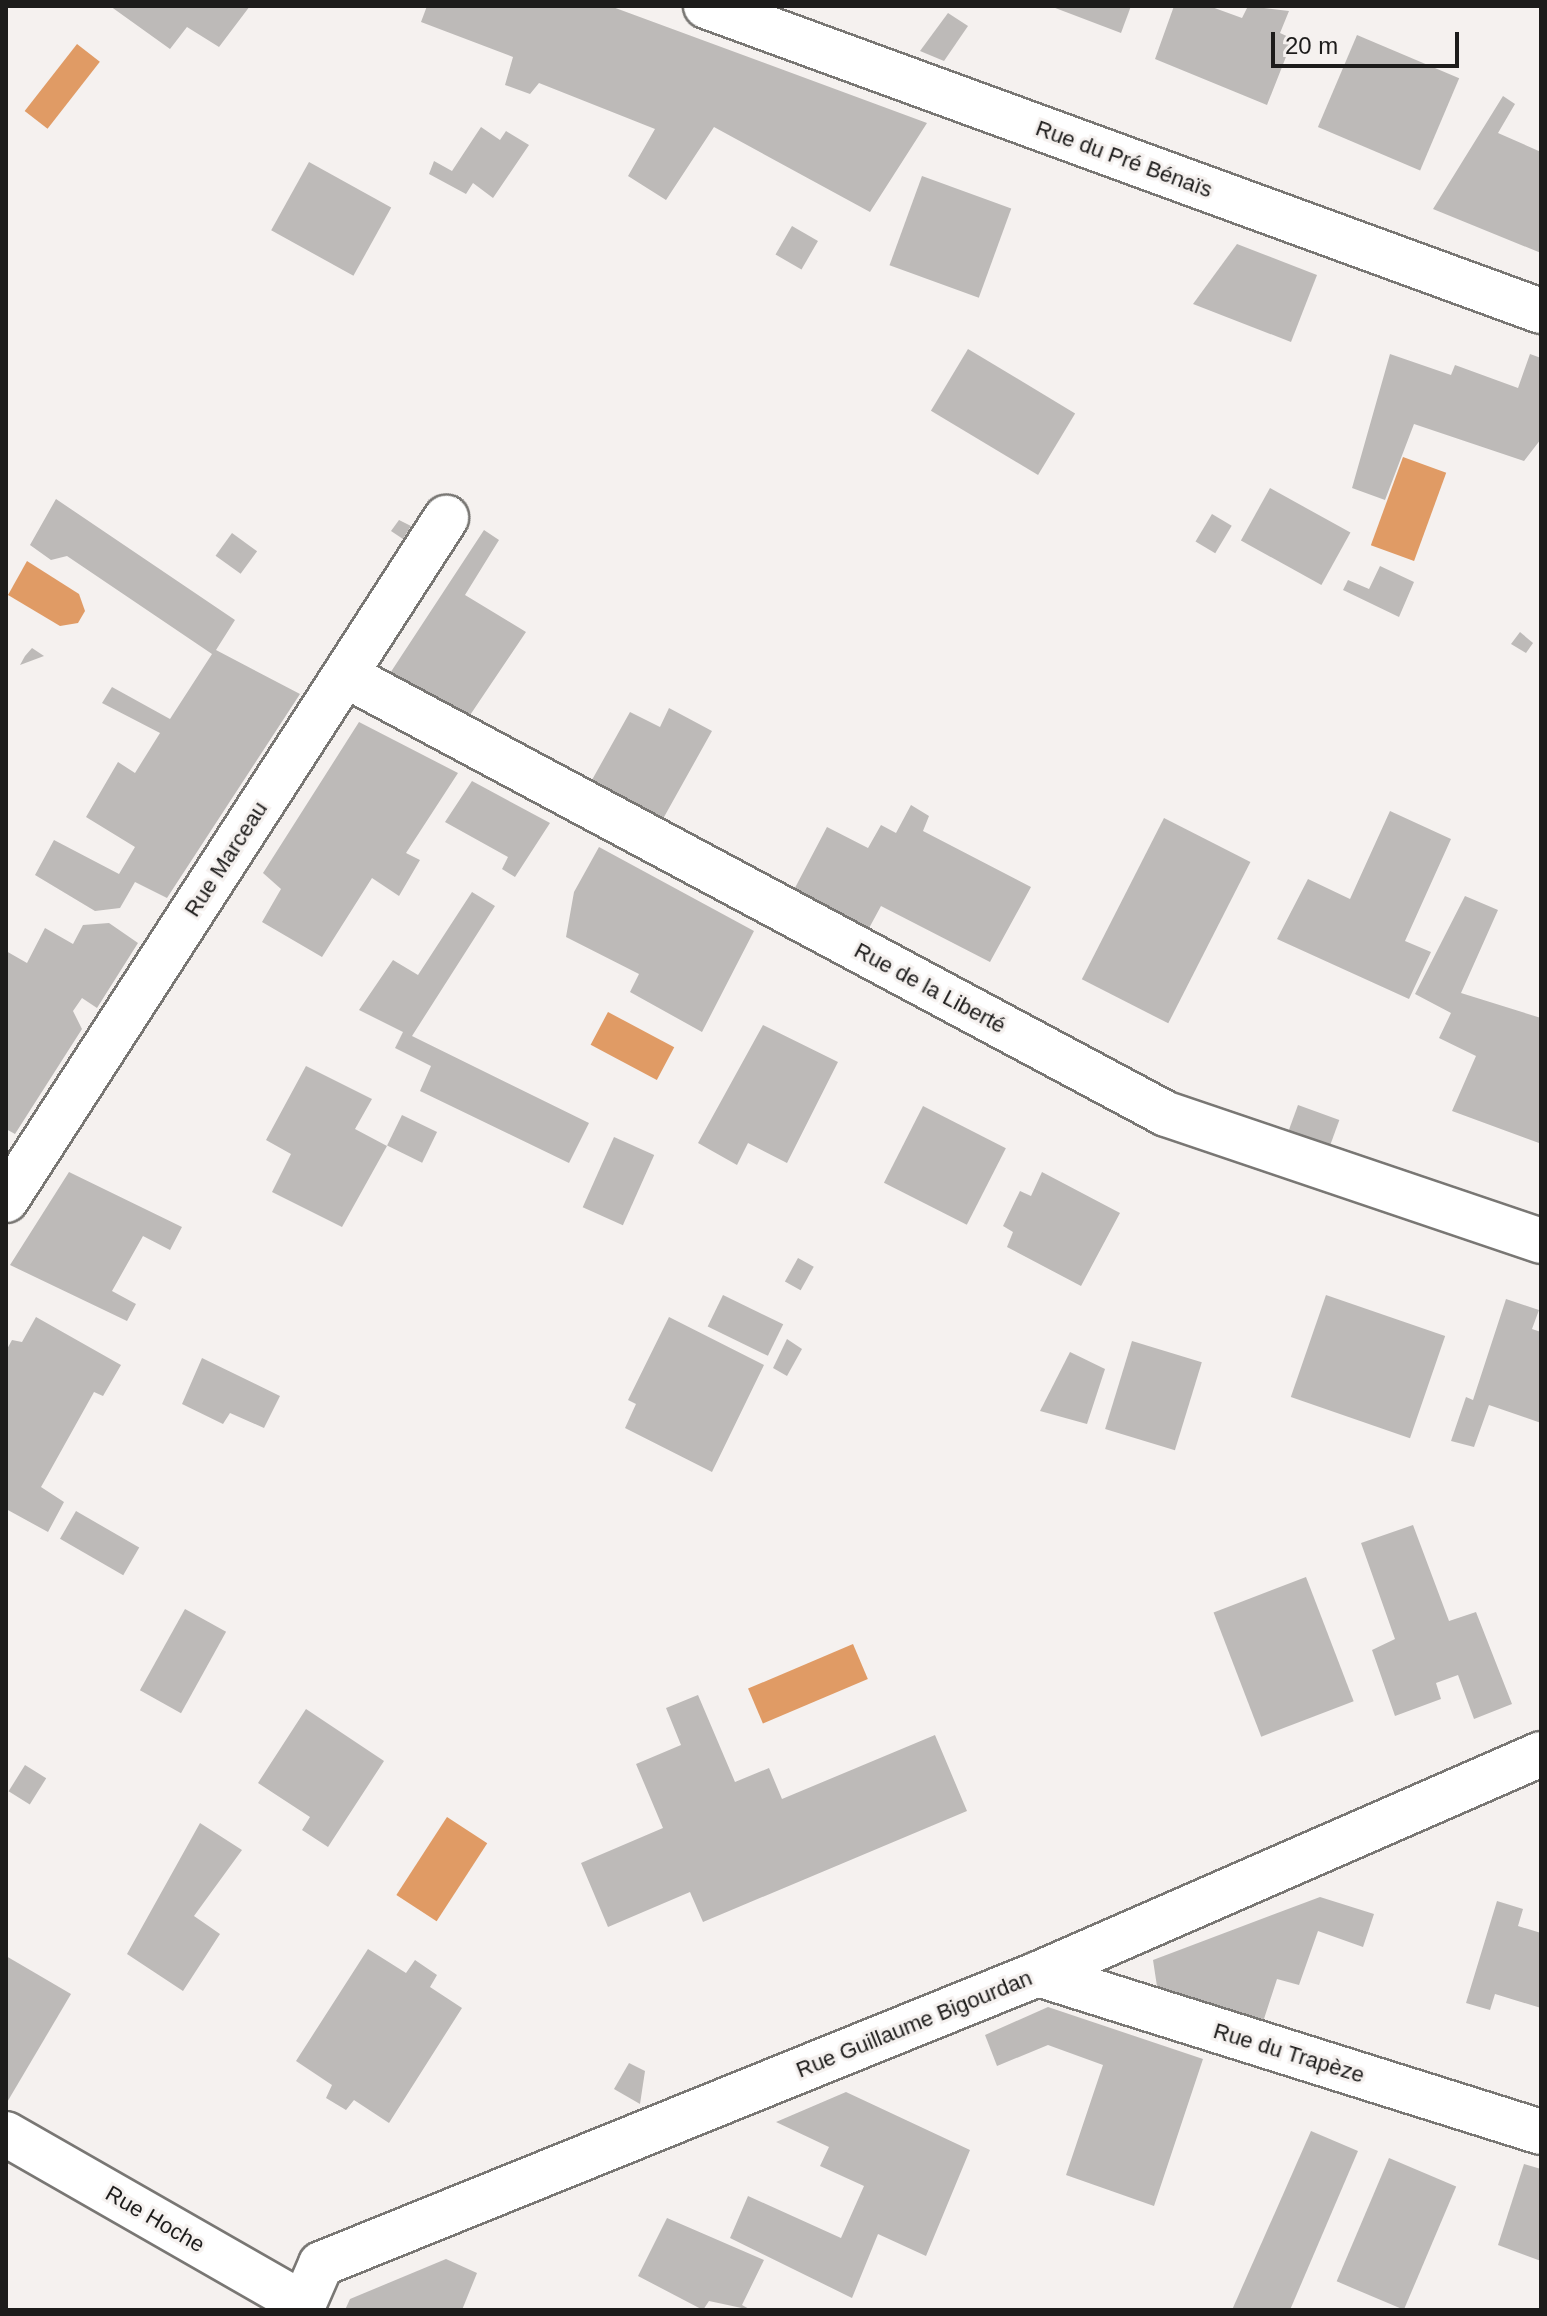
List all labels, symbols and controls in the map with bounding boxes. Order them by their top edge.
scale bar [1275,16,1463,66]
text: 20 m [1285,32,1338,59]
street label: Rue du Pré Bénaïs [1032,115,1216,203]
street label: Rue Marceau [179,796,273,922]
street label: Rue de la Liberté [850,937,1010,1039]
street label: Rue Guillaume Bigourdan [792,1965,1036,2083]
street label: Rue du Trapèze [1210,2017,1368,2089]
street label: Rue Hoche [101,2180,209,2258]

